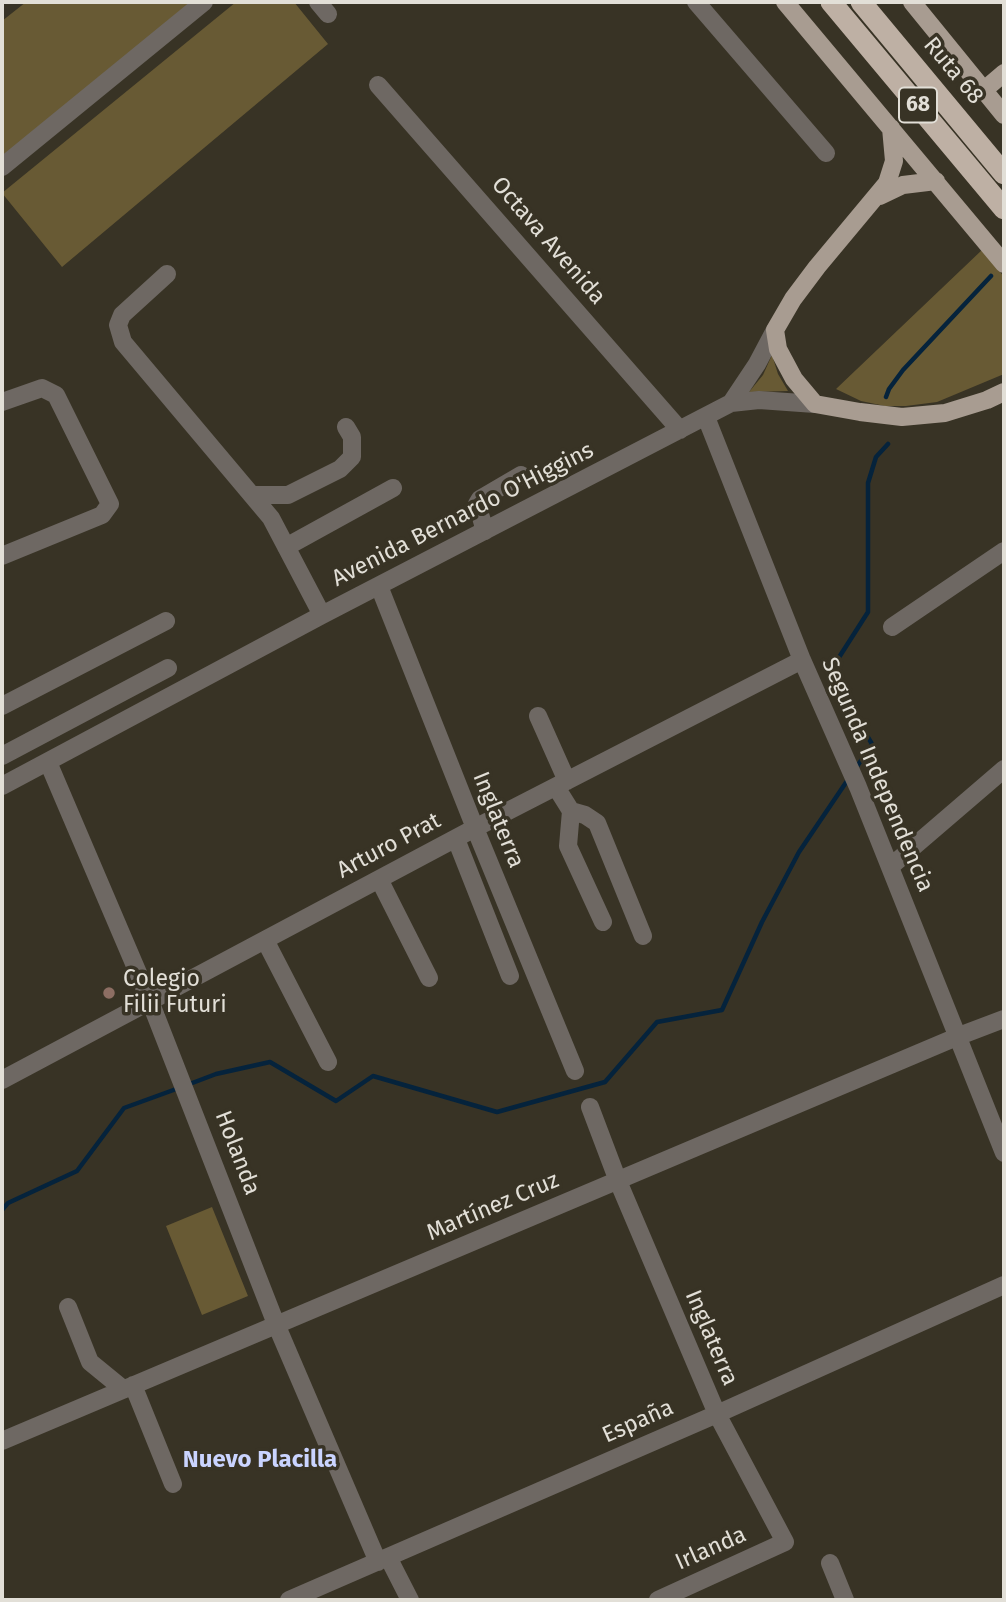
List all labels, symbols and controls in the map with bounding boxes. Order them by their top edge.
street label: Ruta 68 [917,32,989,110]
road number: 68 [899,88,937,122]
street label: Octava Avenida [485,172,611,310]
street label: Avenida Bernardo O'Higgins [328,437,598,593]
street label: Segunda Independencia [815,654,939,896]
street label: Inglaterra [466,768,530,872]
street label: Arturo Prat [333,807,445,885]
place label: Colegio Filii Futuri [123,966,227,1020]
marker: Colegio Filii Futuri [101,985,117,1001]
street label: Holanda [208,1107,266,1199]
street label: Martínez Cruz [423,1167,563,1247]
street label: Inglaterra [679,1286,743,1390]
street label: España [598,1394,678,1450]
district label: Nuevo Placilla [183,1446,337,1474]
street label: Irlanda [671,1521,751,1577]

